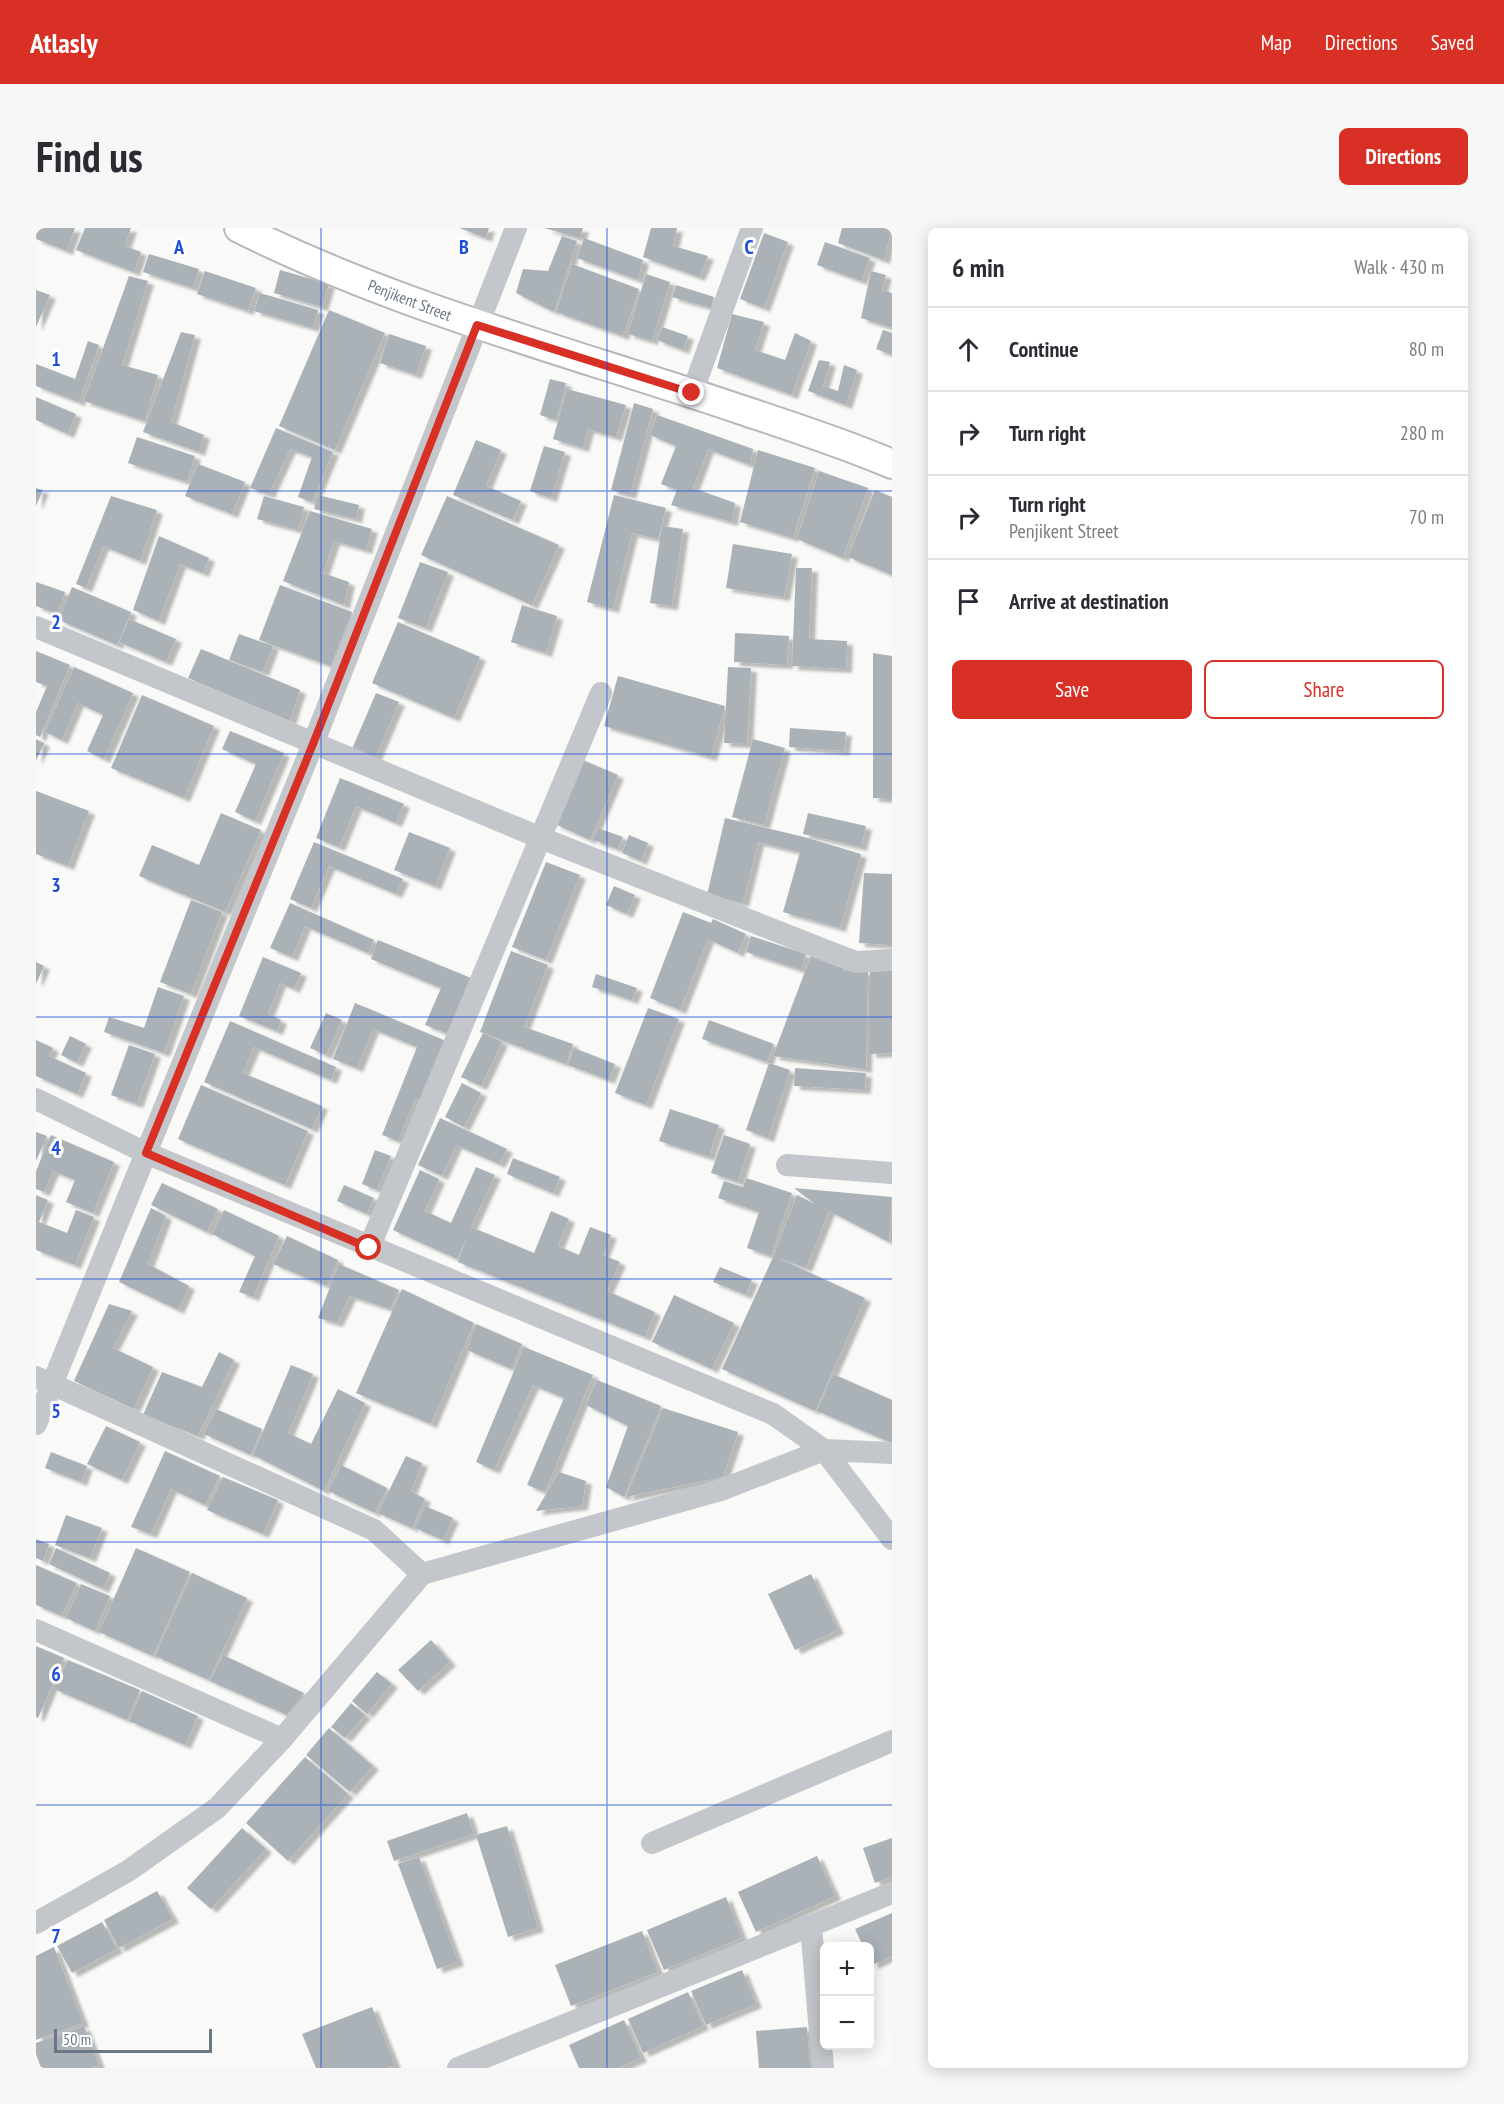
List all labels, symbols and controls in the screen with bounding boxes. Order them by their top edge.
text: Atlasly [30,24,98,61]
text: Map [1261,29,1292,56]
text: Directions [1325,29,1398,56]
text: Saved [1431,29,1474,56]
button: Directions [1339,128,1468,185]
text: Find us [36,129,143,184]
text: A [173,234,185,260]
text: B [459,234,469,260]
text: C [744,234,754,260]
text: 6 min [952,251,1005,284]
text: Walk · 430 m [1354,254,1444,280]
street label: Penjikent Street [365,275,455,325]
icon: ahead [952,333,985,366]
text: Continue [1009,335,1079,363]
text: 80 m [1409,336,1444,362]
text: 1 [51,346,61,372]
route end [678,379,704,405]
icon: right [952,417,985,450]
text: Turn right [1009,419,1086,447]
text: 280 m [1400,420,1444,446]
text: Turn right [1009,490,1086,518]
icon: right [952,501,985,534]
text: 70 m [1409,504,1444,530]
text: Penjikent Street [1009,518,1119,544]
icon: arrive [952,585,985,618]
text: Arrive at destination [1009,587,1169,615]
text: 2 [51,609,61,635]
button: Save [952,660,1192,719]
button: Share [1204,660,1444,719]
text: 3 [51,872,61,898]
text: 4 [51,1135,61,1161]
route start [355,1234,381,1260]
text: 5 [51,1398,61,1424]
text: 6 [51,1661,61,1687]
text: 7 [51,1923,61,1949]
map controls [820,1942,874,2050]
button: + [820,1942,874,1996]
button: − [820,1996,874,2050]
scale bar [54,2026,212,2054]
text: 50 m [63,2029,91,2049]

